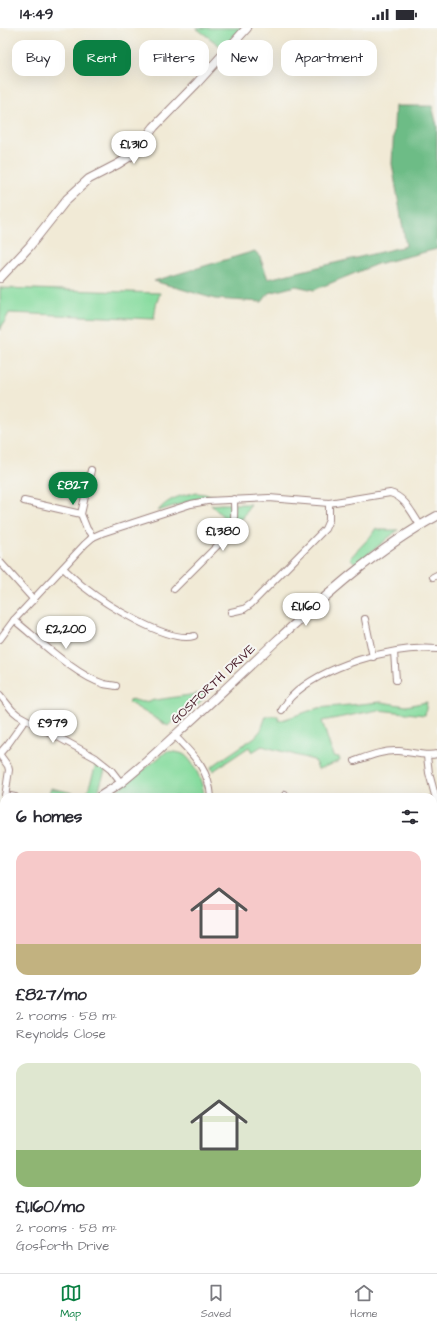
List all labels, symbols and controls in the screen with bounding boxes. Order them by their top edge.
text: 14:49 [20,4,53,25]
chip: Buy [12,40,65,76]
chip: Rent [73,40,131,76]
chip: Filters [139,40,209,76]
chip: New [217,40,273,76]
chip: Apartment [281,40,377,76]
pin: £1,310 [101,131,167,165]
text: £1,310 [120,135,148,153]
pin: £827 [49,472,97,506]
text: £827 [58,476,88,494]
pin: £1,380 [190,518,256,552]
text: £1,380 [206,522,240,540]
pin: £1,160 [273,593,339,627]
text: £1,160 [292,597,321,615]
pin: £2,200 [33,616,99,650]
text: £2,200 [46,620,86,638]
street label: GOSFORTH DRIVE [167,640,259,728]
pin: £979 [29,710,77,744]
text: £979 [38,714,68,732]
text: 6 homes [16,805,82,829]
icon: filters [399,806,421,828]
icon: home [183,877,255,949]
text: £827/mo [16,983,87,1007]
text: 2 rooms · 58 m² [16,1007,117,1025]
text: Reynolds Close [16,1025,106,1043]
icon: home [183,1089,255,1161]
text: £1,160/mo [16,1195,84,1219]
text: 2 rooms · 58 m² [16,1219,117,1237]
text: Gosforth Drive [16,1237,109,1255]
tab: Map [60,1282,82,1321]
tab: Saved [201,1282,231,1321]
tab: Home [350,1282,377,1321]

